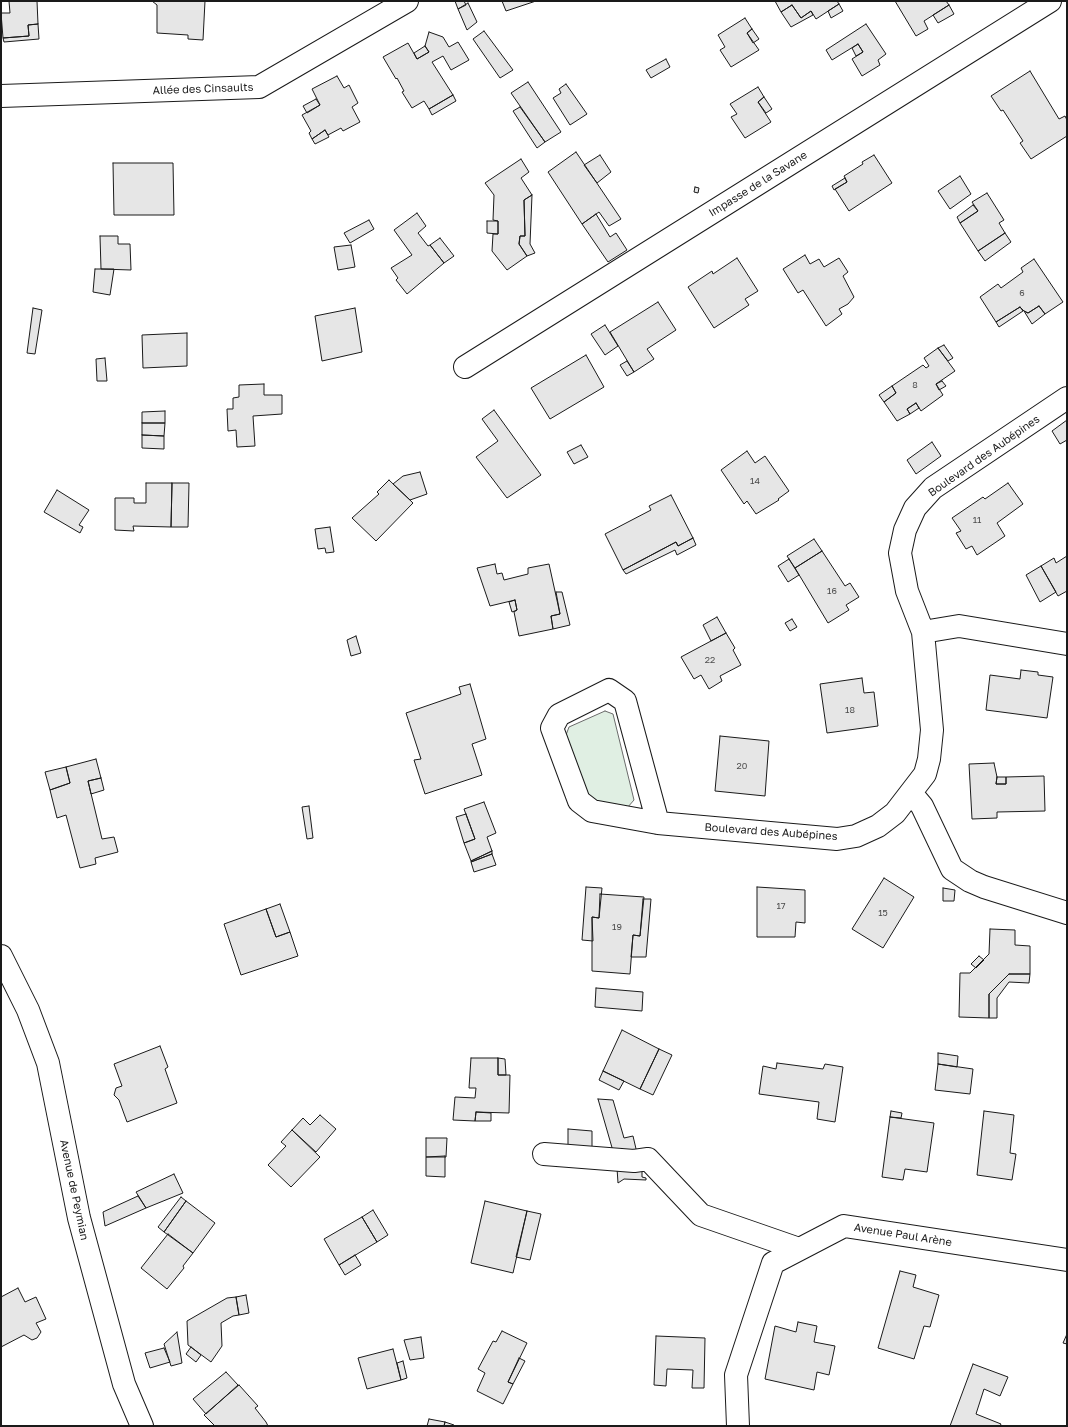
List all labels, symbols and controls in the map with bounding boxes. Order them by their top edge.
street label: Allée des Cinsaults [152,81,254,97]
street label: Impasse de la Savane [706,148,810,220]
house number: 6 [1019,288,1025,298]
house number: 8 [912,380,918,390]
street label: Boulevard des Aubépines [926,412,1042,500]
house number: 14 [750,476,760,486]
house number: 11 [973,515,981,525]
house number: 16 [827,586,837,596]
house number: 22 [705,655,715,665]
house number: 18 [845,705,855,715]
house number: 20 [737,761,747,771]
street label: Boulevard des Aubépines [704,821,838,843]
house number: 17 [776,901,786,911]
house number: 15 [878,908,888,918]
house number: 19 [612,922,622,932]
street label: Avenue de Peymian [57,1138,91,1242]
street label: Avenue Paul Arène [853,1221,953,1249]

